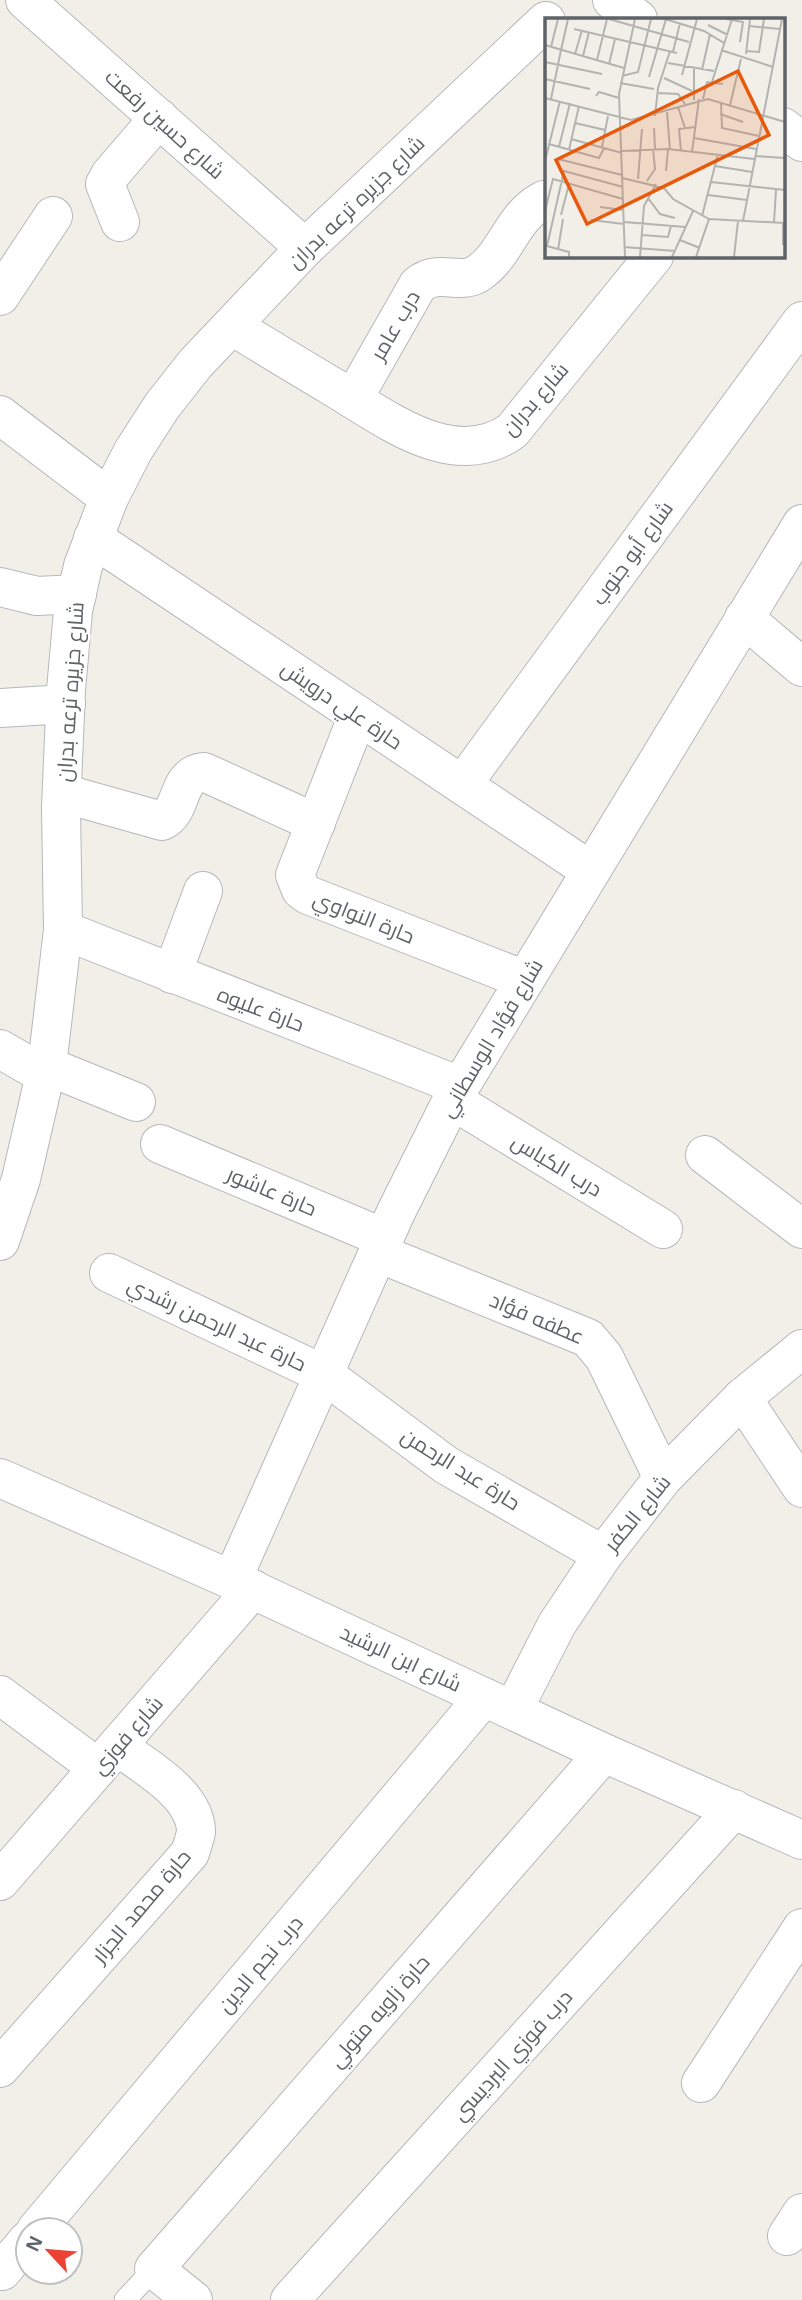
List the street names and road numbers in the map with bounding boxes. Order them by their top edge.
street label: شارع حسين رفعت [99,65,229,186]
street label: شارع جزيره ترعه بدران [283,131,431,275]
street label: درب عامر [365,286,425,365]
street label: شارع بدران [497,358,575,442]
street label: شارع أبو جنوب [586,496,680,611]
street label: شارع جزيره ترعه بدران [52,601,91,783]
street label: حارة علي درويش [274,656,407,758]
street label: حارة النواوي [308,886,418,952]
street label: شارع فؤاد الوسطاني [435,955,552,1124]
street label: حارة عليوه [214,982,308,1037]
street label: درب الكباس [507,1129,606,1203]
street label: حارة عاشور [222,1161,320,1221]
street label: حارة عبد الرحمن رشدي [122,1273,310,1380]
street label: عطفه فؤاد [486,1288,588,1349]
street label: حارة عبد الرحمن [396,1423,525,1516]
street label: شارع الكفر [599,1470,677,1558]
street label: شارع ابن الرشيد [336,1620,465,1699]
street label: شارع فوزي [87,1691,171,1782]
street label: حارة محمد الجزار [86,1845,196,1969]
street label: درب نجم الدين [213,1911,309,2019]
street label: حارة زاويه متولي [324,1950,438,2075]
street label: درب فوزي البرديسي [447,1985,580,2128]

